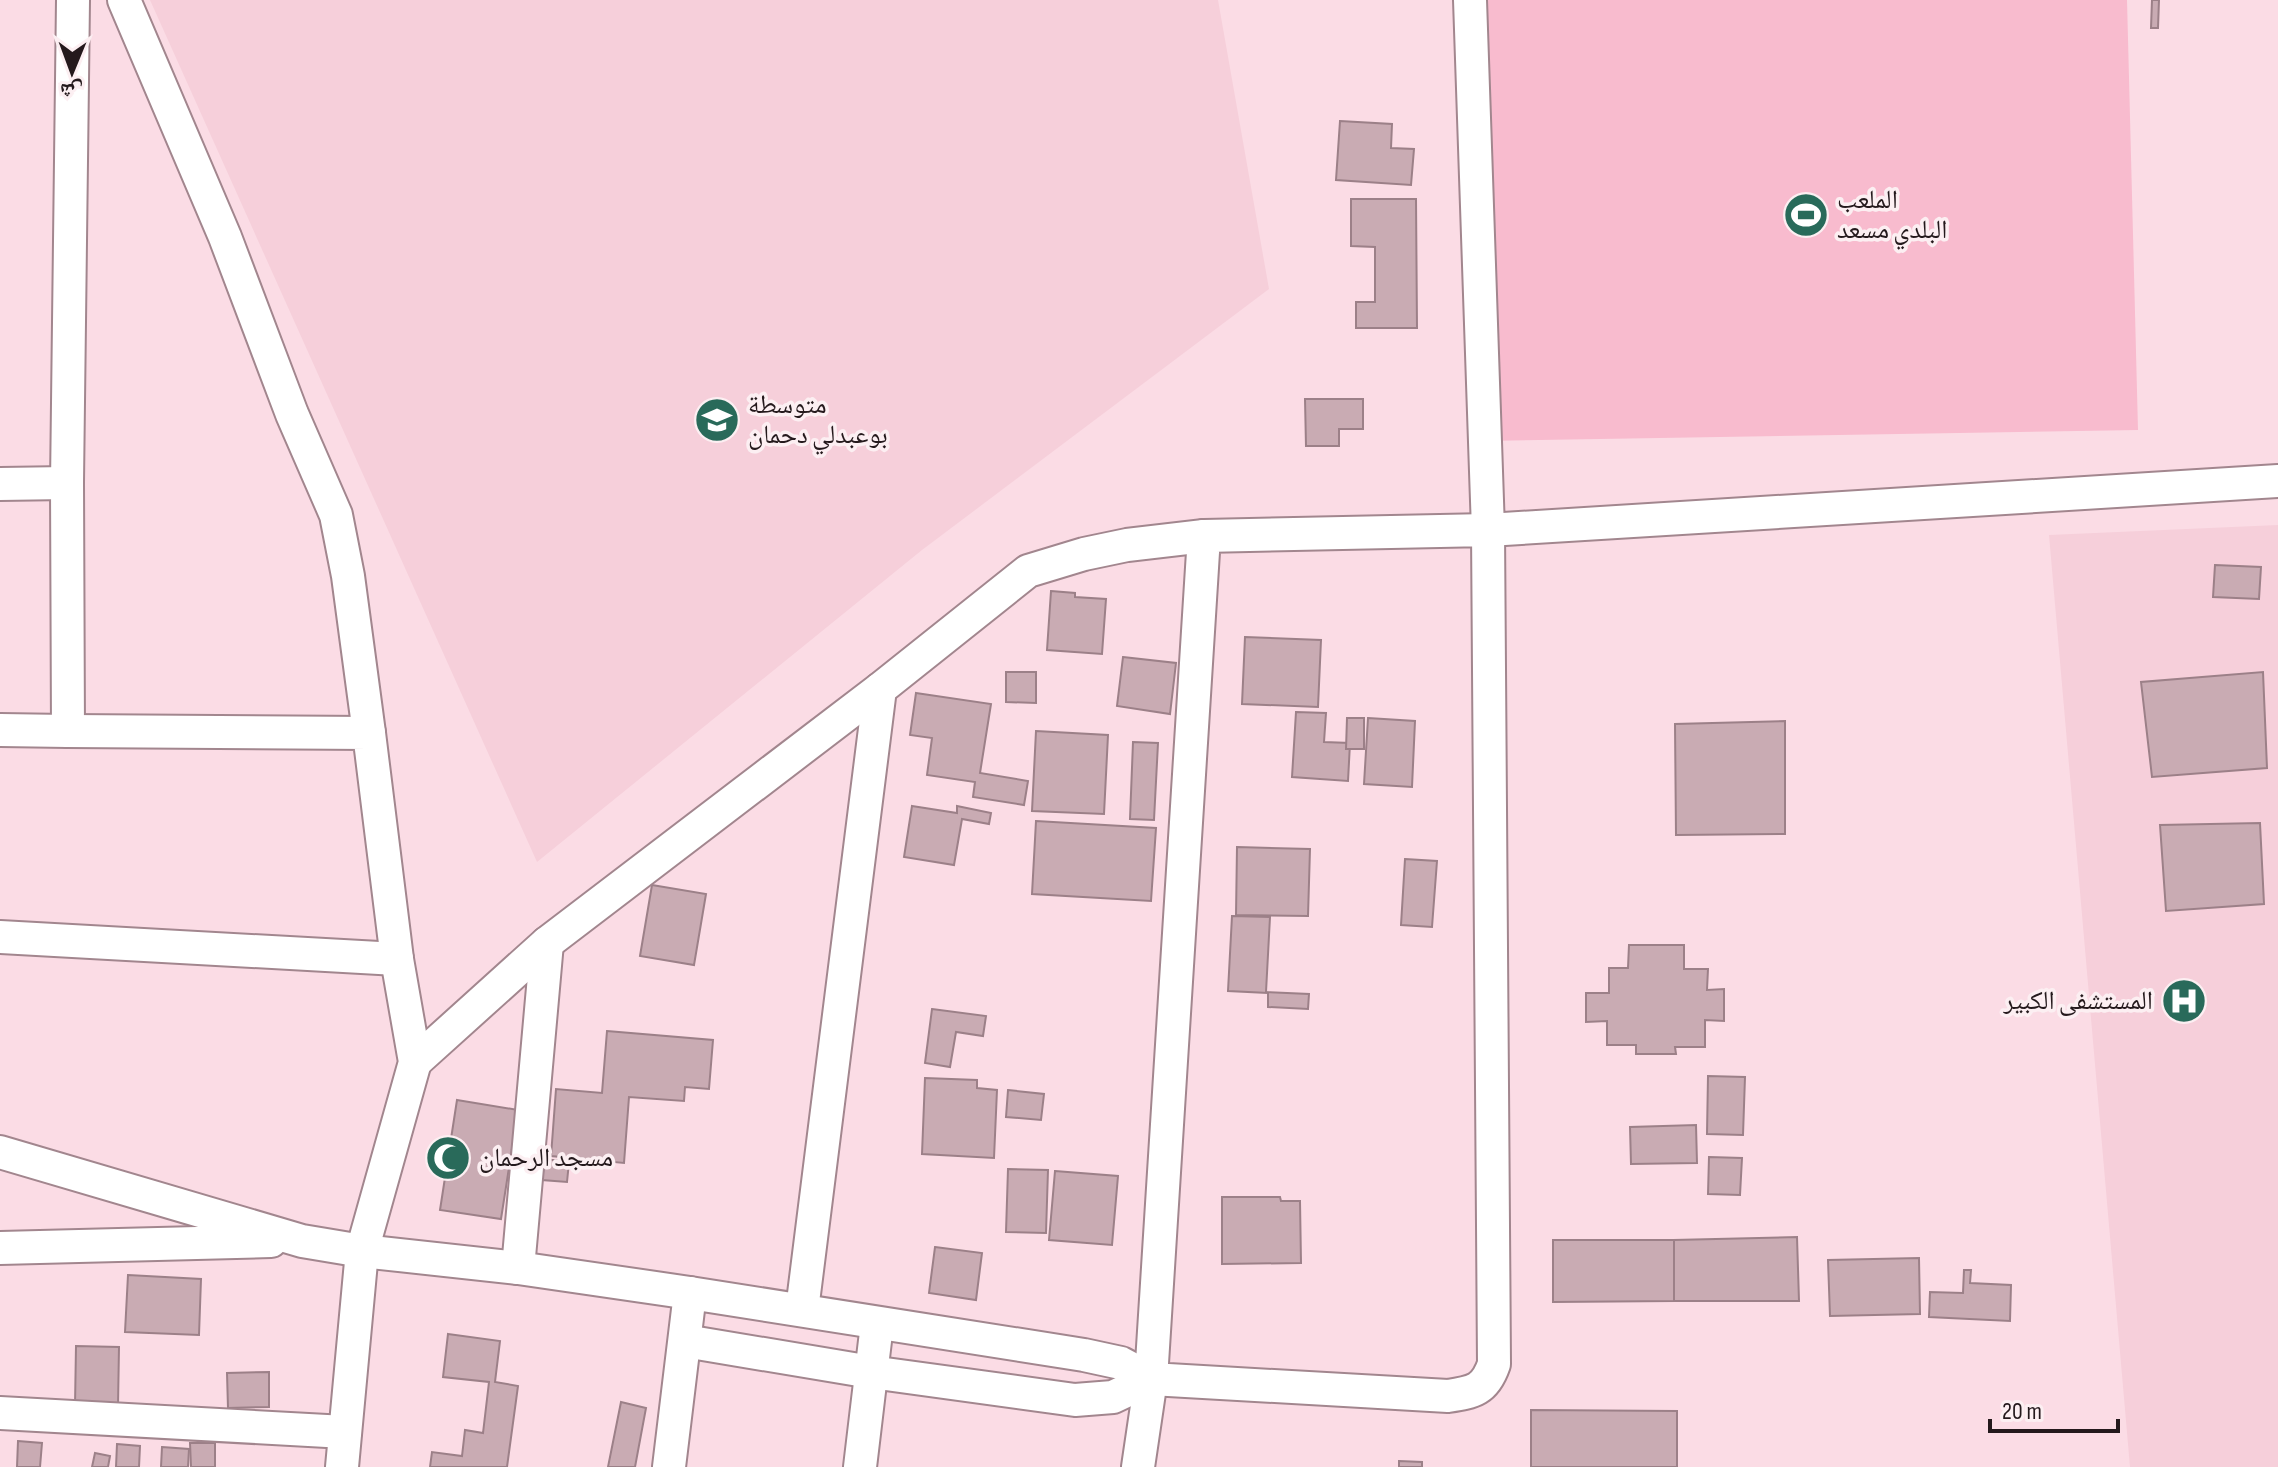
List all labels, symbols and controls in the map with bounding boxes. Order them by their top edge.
north arrow [32,32,112,112]
text: ش [60,77,84,104]
place label: الملعب البلدي مسعد [1837,185,1947,249]
sports icon: الملعب البلدي مسعد [1782,191,1830,239]
place label: متوسطة بوعبدلي دحمان [748,390,888,454]
school or university icon: متوسطة بوعبدلي دحمان [693,396,741,444]
hospital icon: المستشفى الكبير [2160,977,2208,1025]
place label: المستشفى الكبير [2003,986,2153,1017]
mosque icon: مسجد الرحمان [424,1134,472,1182]
place label: مسجد الرحمان [479,1143,613,1174]
scale bar [1990,1383,2118,1433]
text: 20 m [2002,1397,2042,1426]

